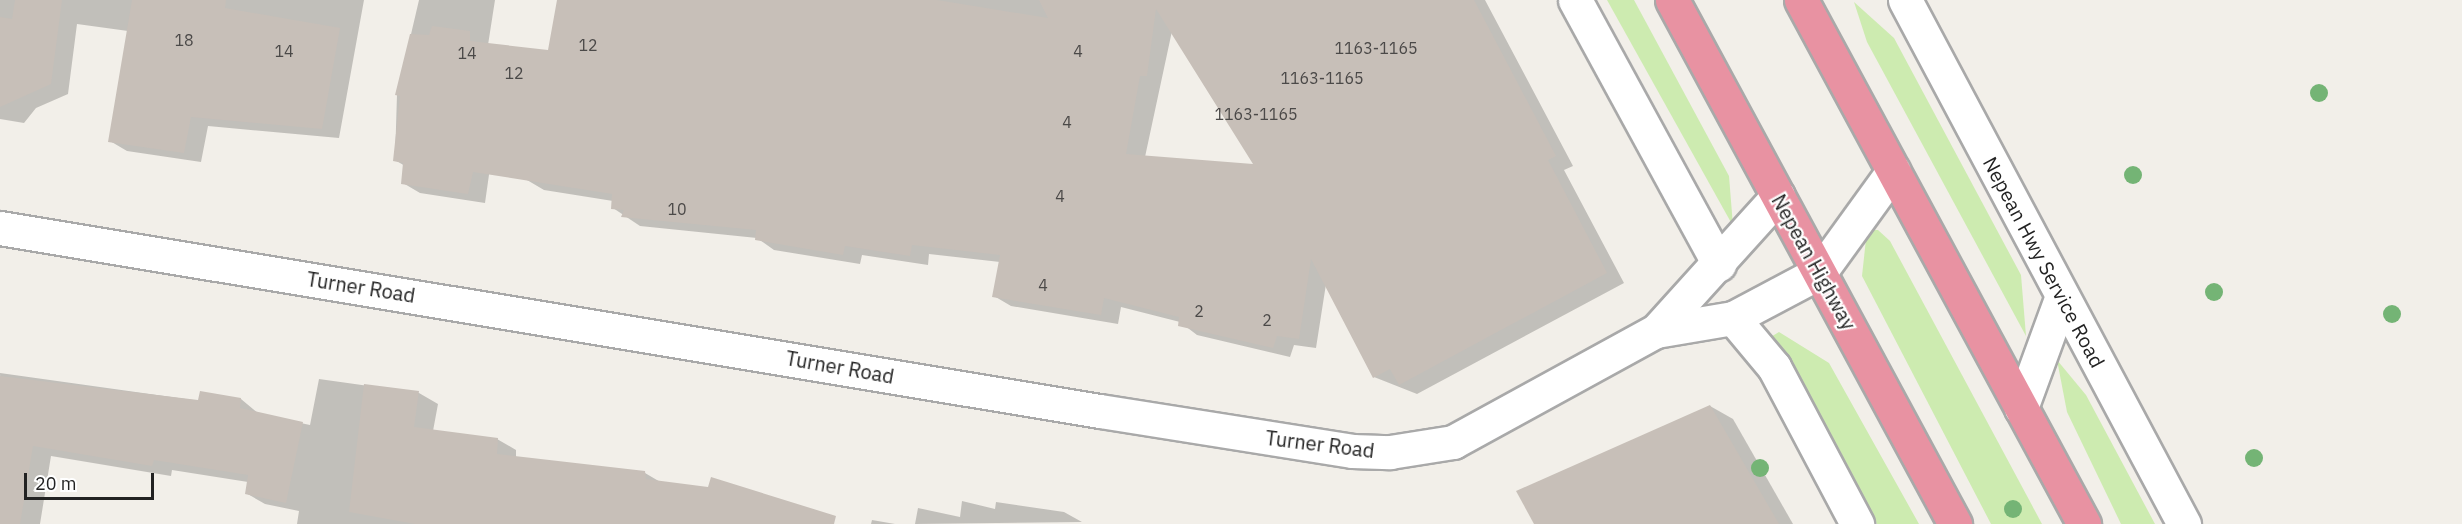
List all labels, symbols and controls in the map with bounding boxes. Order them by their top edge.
house number: 18 [174,30,194,50]
house number: 12 [578,35,598,55]
house number: 1163-1165 [1334,38,1418,58]
house number: 14 [274,41,294,61]
house number: 4 [1073,41,1083,61]
house number: 14 [457,43,477,63]
house number: 12 [504,63,524,83]
house number: 1163-1165 [1280,68,1364,88]
house number: 1163-1165 [1214,104,1298,124]
house number: 4 [1062,112,1072,132]
street label: Nepean Hwy Service Road [1978,153,2110,371]
house number: 4 [1055,186,1065,206]
street label: Nepean Highway [1767,190,1861,334]
house number: 10 [667,199,687,219]
street label: Turner Road [305,267,417,307]
house number: 4 [1038,275,1048,295]
house number: 2 [1194,301,1204,321]
house number: 2 [1262,310,1272,330]
street label: Turner Road [784,346,896,388]
street label: Turner Road [1264,425,1376,463]
scale bar [27,461,158,499]
text: 20 m [35,472,77,495]

